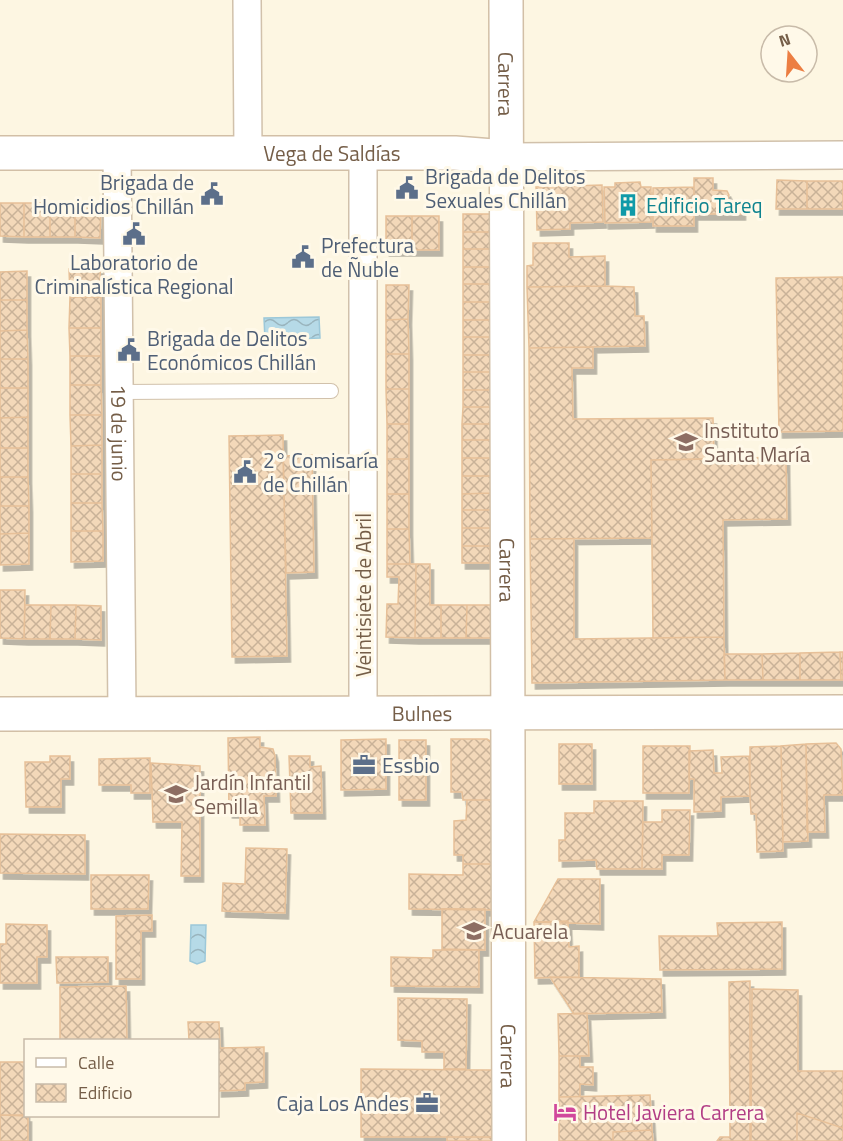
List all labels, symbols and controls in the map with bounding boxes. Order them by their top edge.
north arrow [759,24,819,84]
text: N [776,27,793,53]
street label: Carrera [490,52,522,117]
street label: Vega de Saldías [263,137,401,169]
place label: Brigada de Delitos Sexuales Chillán [425,160,586,216]
place label: Brigada de Homicidios Chillán [33,166,194,222]
public building icon: Brigada de Delitos Sexuales Chillán [394,175,420,201]
public building icon: Brigada de Homicidios Chillán [199,181,225,207]
place label: Edificio Tareq [646,189,763,221]
building icon: Edificio Tareq [615,192,641,218]
public building icon: Laboratorio de Criminalística Regional [121,221,147,247]
place label: Prefectura de Ñuble [321,229,414,285]
public building icon: Prefectura de Ñuble [290,244,316,270]
place label: Laboratorio de Criminalística Regional [34,246,234,302]
place label: Brigada de Delitos Económicos Chillán [147,322,316,378]
public building icon: Brigada de Delitos Económicos Chillán [116,337,142,363]
street label: 19 de junio [103,384,136,482]
place label: Instituto Santa María [704,414,811,470]
school or university icon: Instituto Santa María [673,429,699,455]
place label: 2° Comisaría de Chillán [263,444,379,500]
public building icon: 2° Comisaría de Chillán [232,459,258,485]
street label: Veintisiete de Abril [347,513,379,677]
street label: Carrera [491,538,524,603]
street label: Bulnes [392,697,452,729]
place label: Essbio [382,749,440,781]
office icon: Essbio [351,752,377,778]
place label: Jardín Infantil Semilla [194,766,311,822]
school or university icon: Jardín Infantil Semilla [163,781,189,807]
place label: Acuarela [492,915,569,947]
school or university icon: Acuarela [461,918,487,944]
street label: Carrera [493,1024,525,1089]
legend [24,1039,219,1117]
text: Calle [78,1049,114,1076]
text: Edificio [78,1079,132,1106]
place label: Caja Los Andes [277,1087,409,1119]
office icon: Caja Los Andes [414,1090,440,1116]
place label: Hotel Javiera Carrera [583,1096,765,1128]
hotel icon: Hotel Javiera Carrera [552,1099,578,1125]

